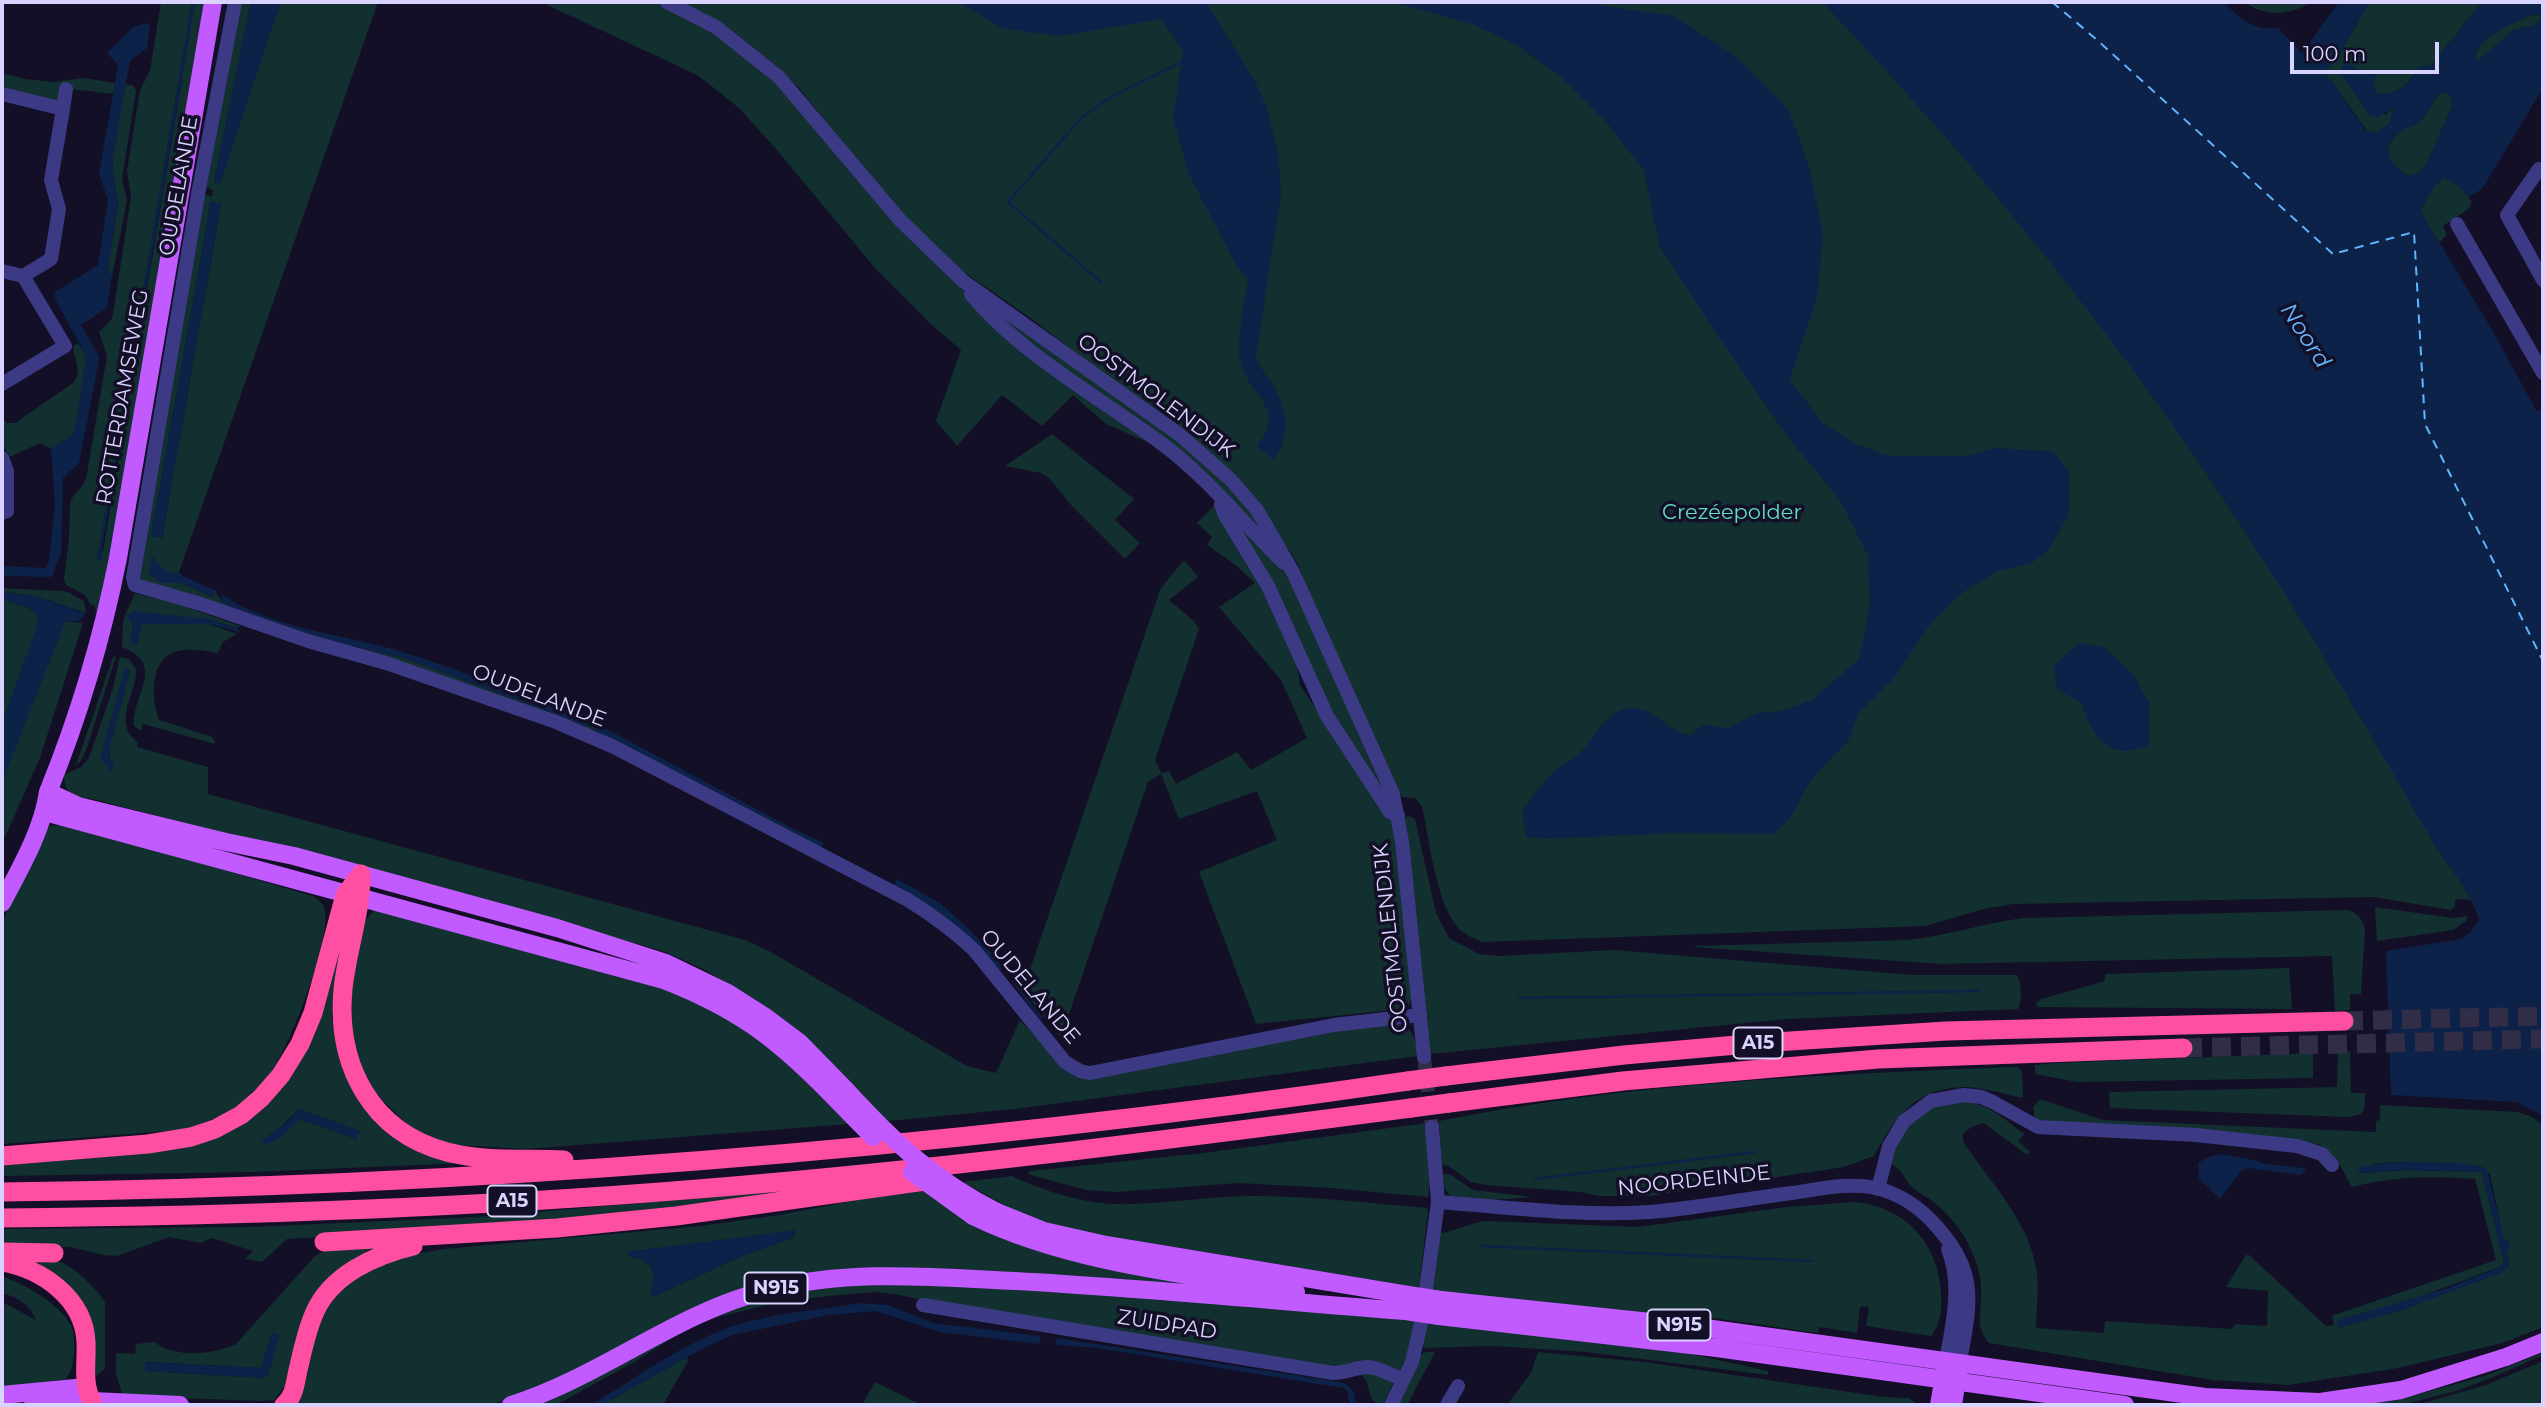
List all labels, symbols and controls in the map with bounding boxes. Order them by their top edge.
scale bar [2293,28,2442,72]
text: 100 m [2303,41,2366,66]
street label: OUDELANDE [154,114,204,258]
street label: ROTTERDAMSEWEG [92,287,154,507]
water label: Noord [2274,298,2336,374]
street label: OOSTMOLENDIJK [1072,329,1240,463]
park label: Crezéepolder [1662,500,1802,526]
street label: OUDELANDE [468,659,610,733]
street label: OOSTMOLENDIJK [1369,842,1413,1034]
street label: OUDELANDE [975,925,1085,1049]
road number: A15 [1734,1028,1782,1058]
street label: NOORDEINDE [1616,1160,1772,1202]
road number: A15 [488,1186,536,1217]
road number: N915 [744,1272,808,1304]
street label: ZUIDPAD [1115,1305,1219,1345]
road number: N915 [1648,1310,1710,1340]

